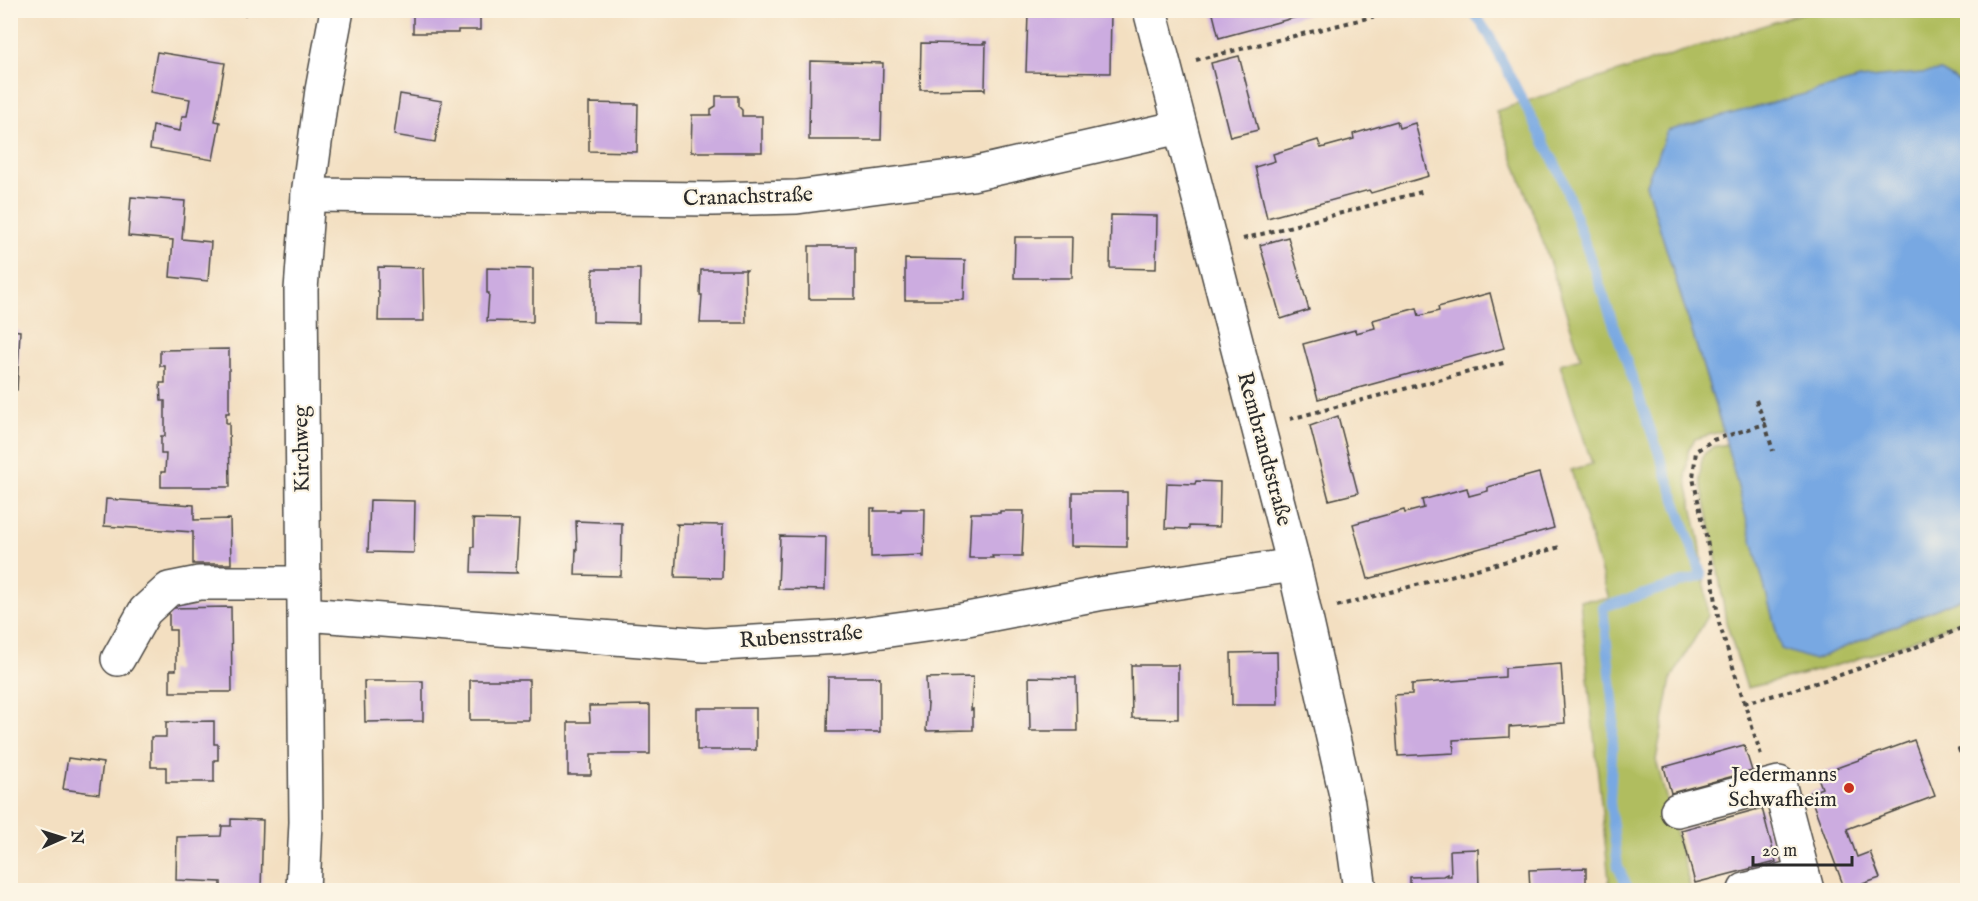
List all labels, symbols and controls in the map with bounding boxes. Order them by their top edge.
street label: Cranachstraße [683,181,813,213]
street label: Rembrandtstraße [1230,369,1298,529]
street label: Kirchweg [287,404,317,493]
street label: Rubensstraße [738,619,864,655]
place label: Jedermanns Schwafheim [1728,761,1837,814]
marker: Jedermanns Schwafheim [1842,781,1856,795]
north arrow [33,808,93,868]
text: N [66,829,86,845]
scale bar [1753,829,1852,867]
text: 20 m [1762,840,1797,863]

